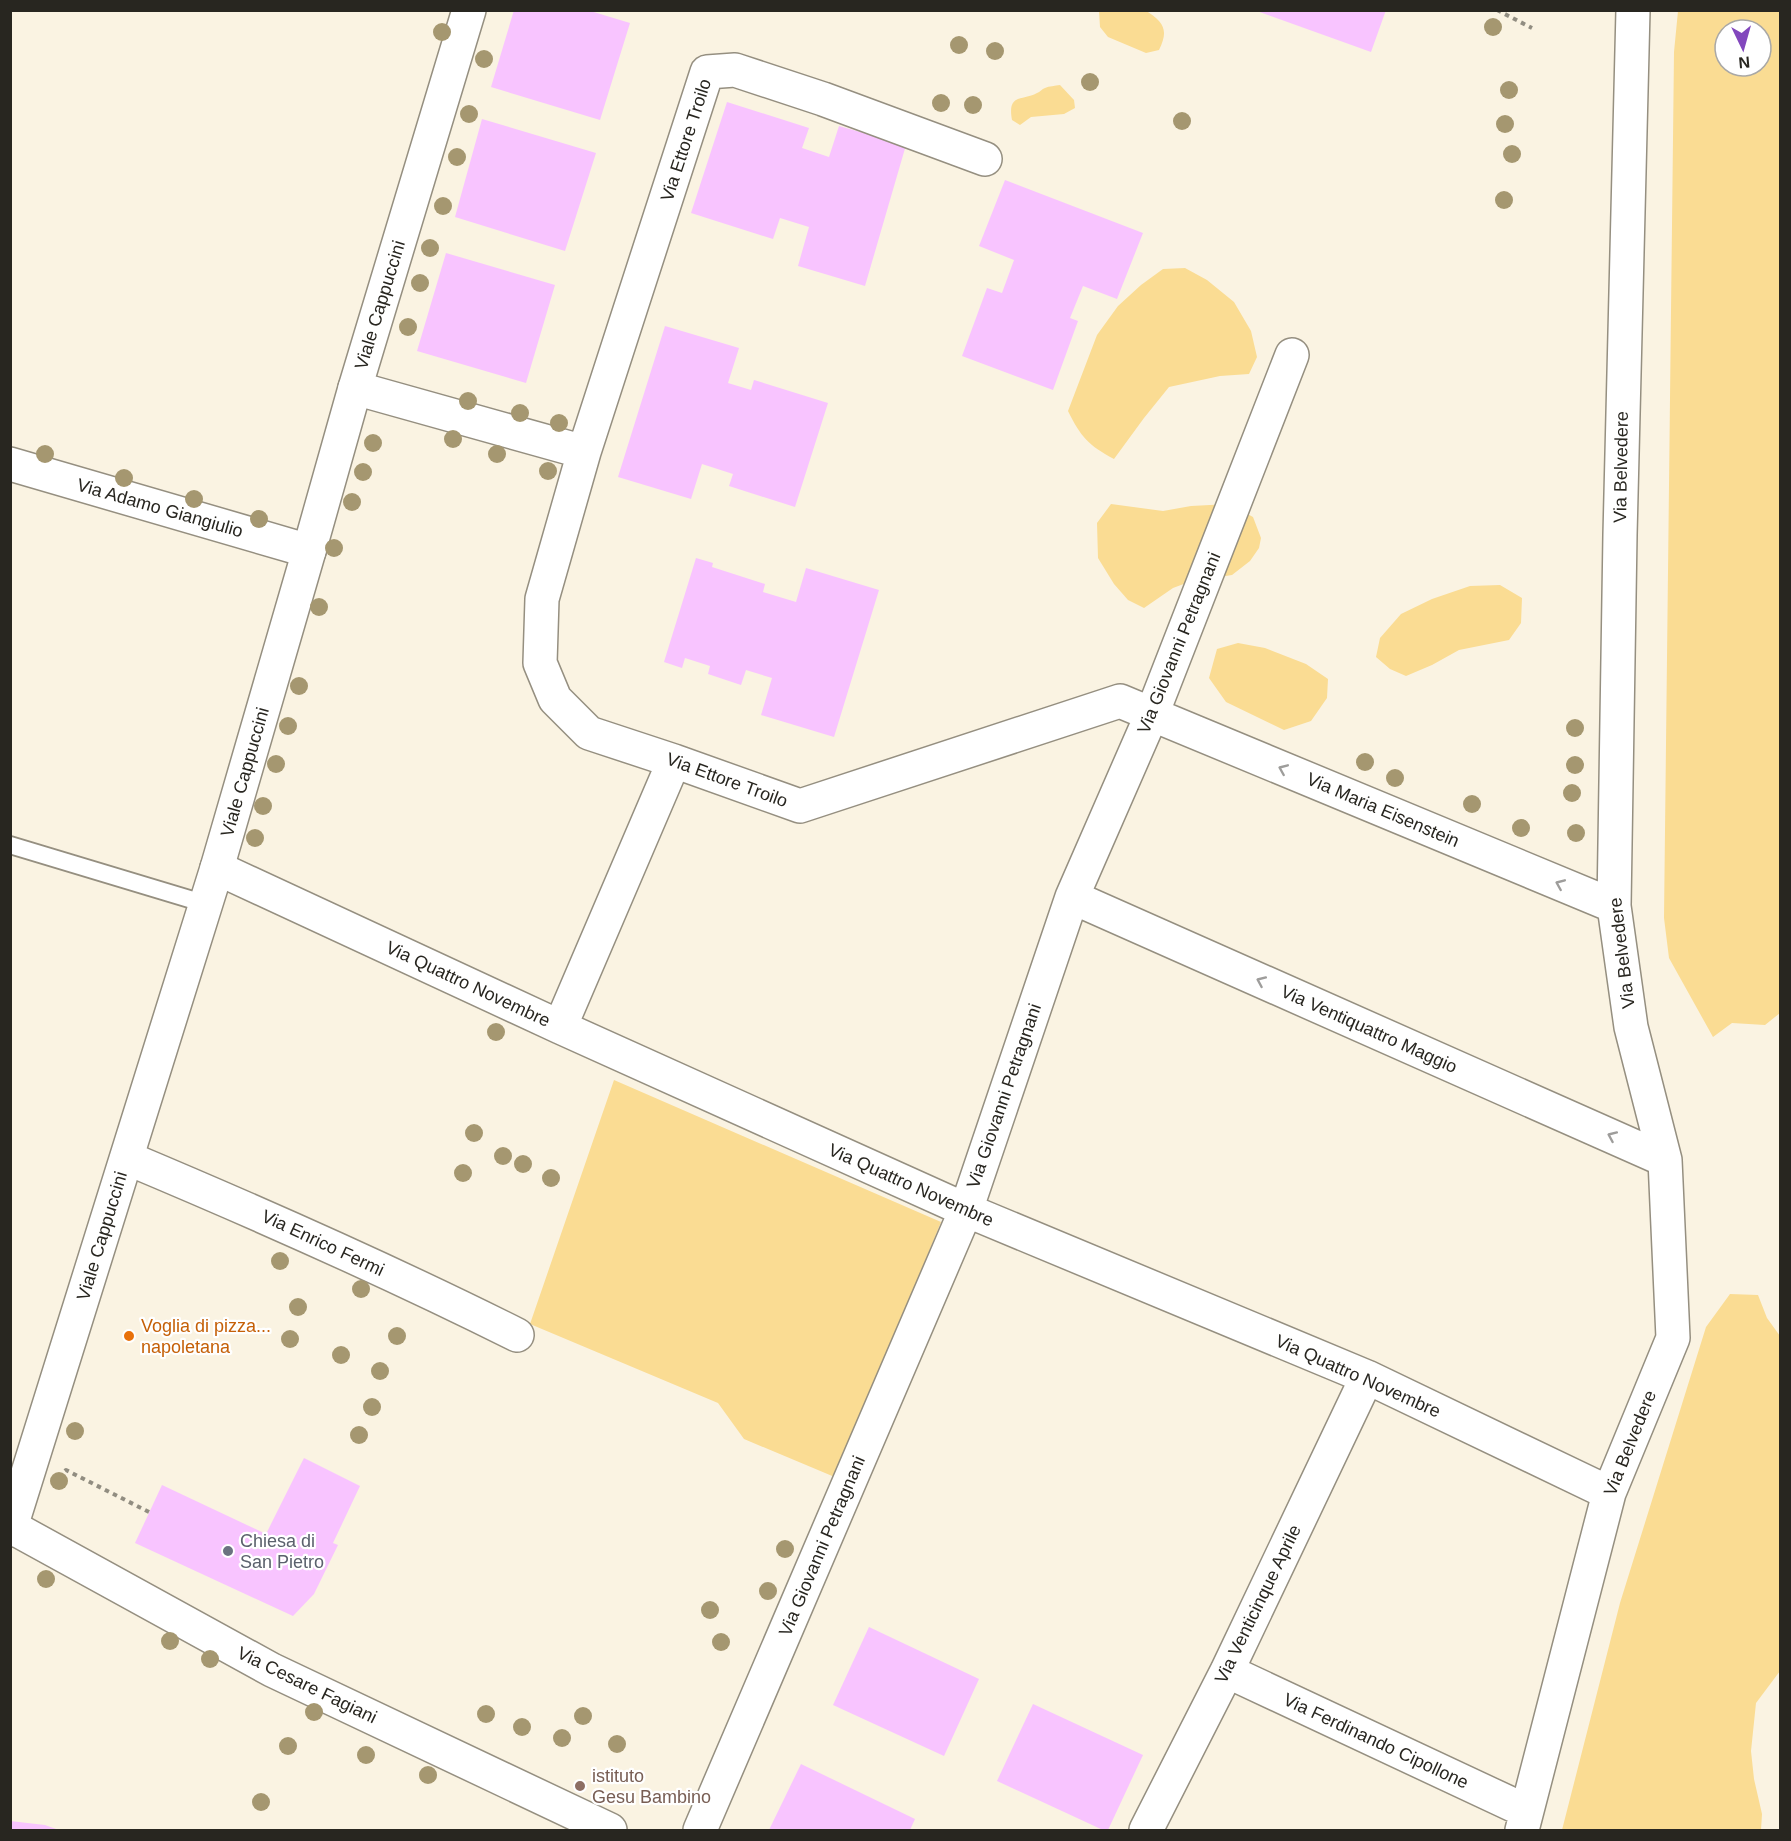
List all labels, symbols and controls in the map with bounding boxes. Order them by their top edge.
north arrow [1713,18,1773,78]
text: N [1738,53,1751,71]
street label: Via Ettore Troilo [657,76,715,204]
street label: Viale Cappuccini [351,238,409,372]
street label: Via Belvedere [1610,411,1632,523]
street label: Via Adamo Giangiulio [75,475,245,541]
street label: Via Giovanni Petragnani [1133,549,1225,737]
street label: Viale Cappuccini [217,705,273,839]
street label: Via Ettore Troilo [664,749,790,811]
one-way arrow [1278,764,1289,776]
street label: Via Maria Eisenstein [1304,769,1462,851]
one-way arrow [1555,879,1566,891]
street label: Via Belvedere [1605,896,1639,1010]
street label: Via Quattro Novembre [383,937,553,1031]
one-way arrow [1256,976,1267,988]
street label: Via Ventiquattro Maggio [1278,981,1460,1077]
street label: Via Giovanni Petragnani [963,1001,1045,1191]
one-way arrow [1607,1132,1618,1144]
street label: Via Quattro Novembre [825,1140,997,1230]
street label: Viale Cappuccini [73,1169,131,1303]
street label: Via Enrico Fermi [259,1206,387,1280]
place label: Voglia di pizza... napoletana [141,1316,271,1357]
marker: Voglia di pizza... napoletana [122,1329,136,1343]
street label: Via Quattro Novembre [1272,1331,1444,1421]
street label: Via Belvedere [1600,1387,1660,1499]
street label: Via Giovanni Petragnani [775,1453,869,1639]
street label: Via Venticinque Aprile [1211,1522,1305,1686]
place label: Chiesa di San Pietro [240,1531,324,1572]
marker: Chiesa di San Pietro [221,1544,235,1558]
street label: Via Cesare Fagiani [234,1643,380,1727]
street label: Via Ferdinando Cipollone [1280,1689,1472,1793]
place label: istituto Gesu Bambino [592,1766,711,1807]
marker: istituto Gesu Bambino [573,1779,587,1793]

